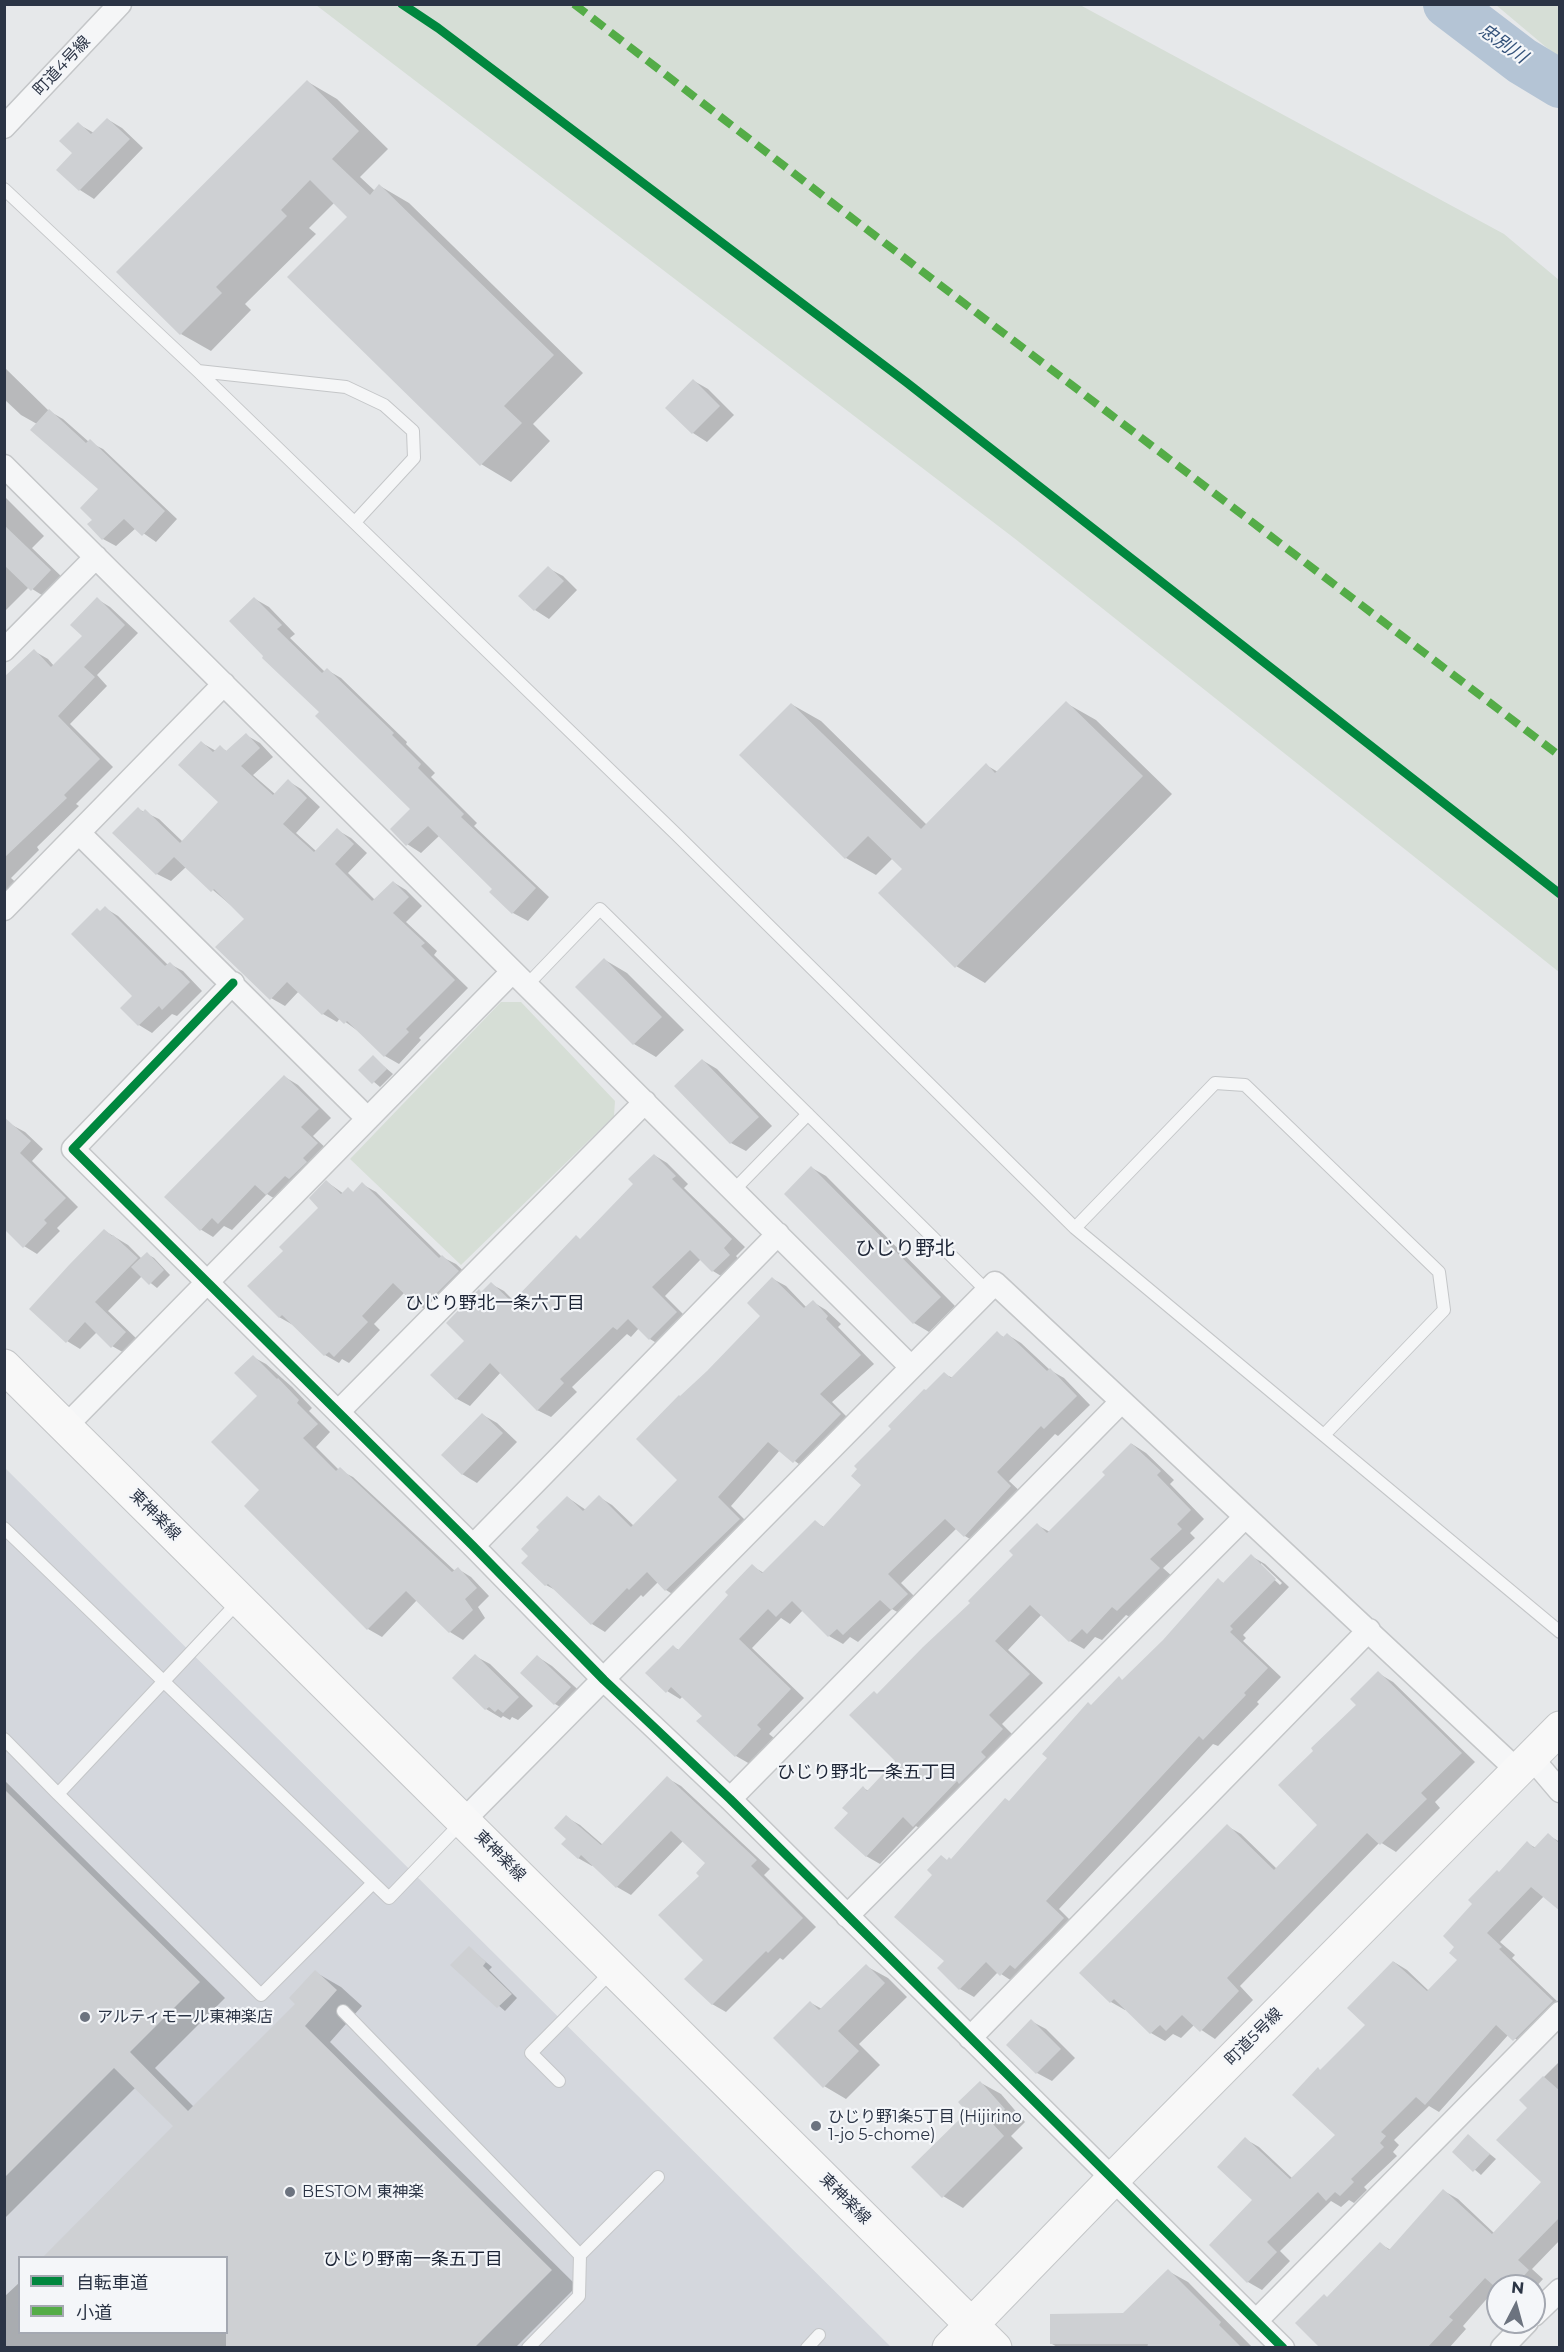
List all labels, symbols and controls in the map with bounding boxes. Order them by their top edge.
water label: 忠別川 [1475,20,1531,68]
street label: 町道4号線 [30,32,94,100]
district label: ひじり野北 [855,1237,955,1261]
district label: ひじり野北一条六丁目 [405,1293,585,1315]
street label: 東神楽線 [126,1486,184,1544]
district label: ひじり野北一条五丁目 [777,1762,957,1784]
street label: 東神楽線 [471,1827,529,1885]
street label: 町道5号線 [1221,2004,1287,2070]
place label: アルティモール東神楽店 [97,2007,273,2027]
marker: アルティモール東神楽店 [78,2010,92,2024]
place label: ひじり野1条5丁目 (Hijirino 1-jo 5-chome) [828,2107,1022,2145]
marker: ひじり野1条5丁目 (Hijirino 1-jo 5-chome) [809,2119,823,2133]
street label: 東神楽線 [816,2170,874,2228]
place label: BESTOM 東神楽 [302,2182,424,2202]
marker: BESTOM 東神楽 [283,2185,297,2199]
district label: ひじり野南一条五丁目 [323,2249,503,2271]
legend [18,2256,228,2334]
text: 自転車道 [76,2272,148,2294]
north arrow [1486,2274,1546,2334]
text: N [1510,2277,1525,2298]
text: 小道 [76,2302,112,2324]

